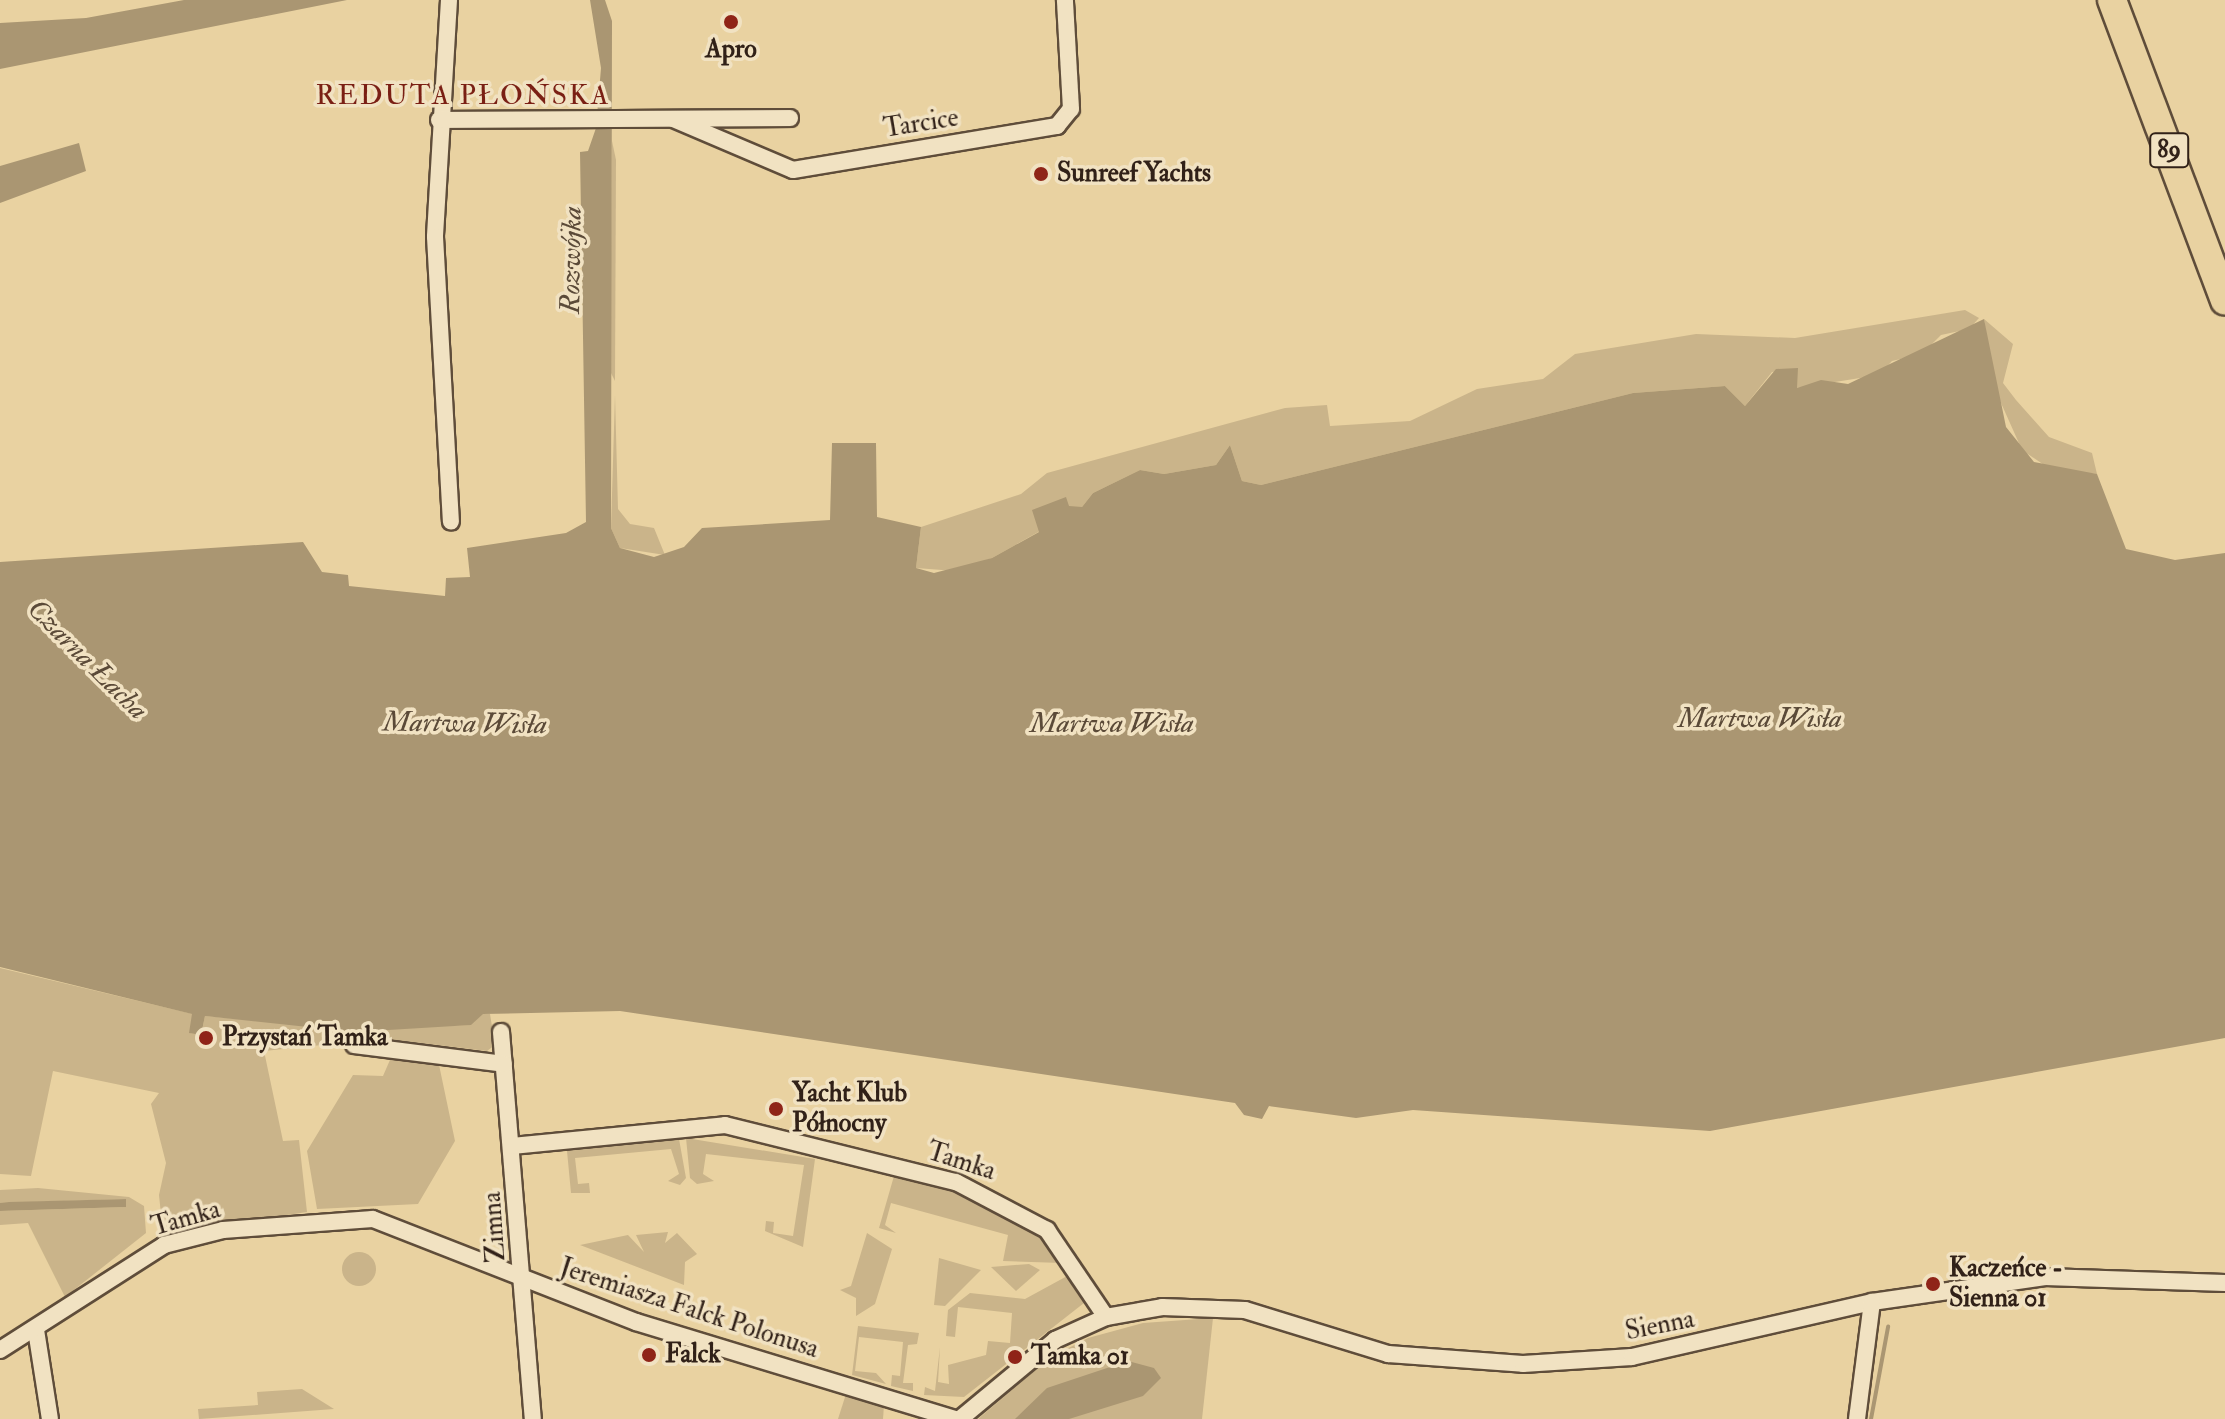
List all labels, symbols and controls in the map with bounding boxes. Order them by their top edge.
marker: Apro [722,13,740,31]
place label: Apro [705,34,757,66]
district label: REDUTA PŁOŃSKA [316,79,610,113]
street label: Tarcice [881,103,961,145]
road number: 89 [2149,130,2189,170]
place label: Sunreef Yachts [1057,158,1211,190]
marker: Sunreef Yachts [1032,165,1050,183]
water label: Rozwójka [554,206,590,314]
water label: Czarna Łacha [20,593,154,727]
water label: Martwa Wisła [1678,702,1842,736]
water label: Martwa Wisła [383,706,547,742]
water label: Martwa Wisła [1030,707,1194,741]
place label: Przystań Tamka [222,1022,388,1054]
marker: Przystań Tamka [197,1029,215,1047]
place label: Yacht Klub Północny [792,1078,907,1140]
marker: Yacht Klub Północny [767,1100,785,1118]
street label: Tamka [923,1136,999,1188]
street label: Zimna [477,1191,513,1263]
street label: Tamka [148,1194,224,1244]
street label: Jeremiasza Falck Polonusa [556,1252,822,1366]
place label: Kaczeńce - Sienna 01 [1949,1253,2063,1314]
marker: Kaczeńce - Sienna 01 [1924,1275,1942,1293]
street label: Sienna [1623,1304,1697,1348]
place label: Falck [665,1339,721,1371]
place label: Tamka 01 [1031,1341,1129,1373]
marker: Falck [640,1346,658,1364]
marker: Tamka 01 [1006,1348,1024,1366]

